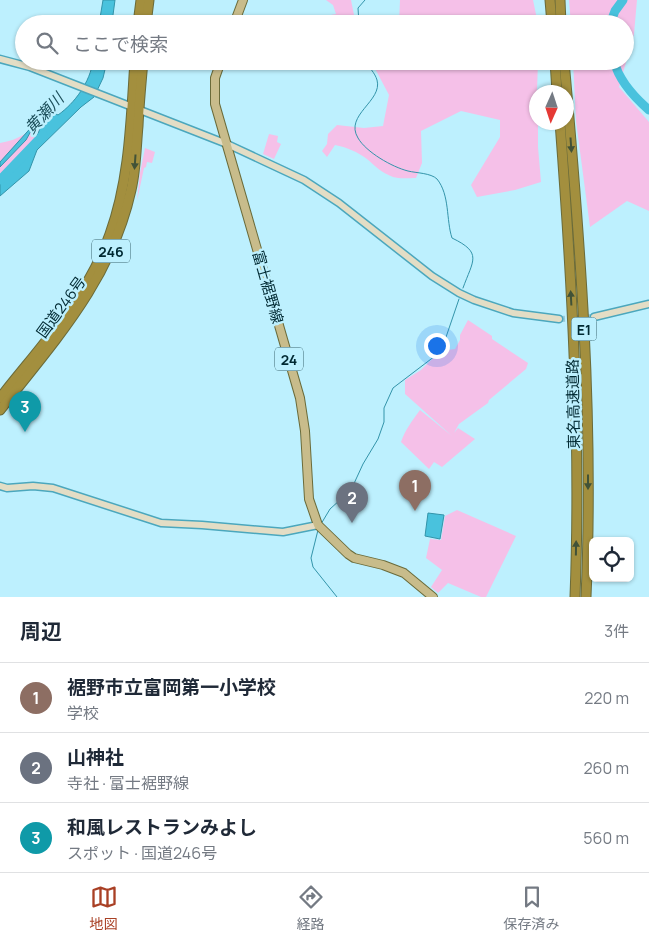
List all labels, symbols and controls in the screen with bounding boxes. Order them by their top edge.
search box [15,15,634,70]
icon: search [33,29,61,57]
text: ここで検索 [73,31,168,57]
north arrow [529,85,574,130]
water label: 黄瀬川 [20,86,70,138]
one-way arrow [568,137,576,153]
one-way arrow [131,154,139,170]
road number: 246 [92,240,130,262]
street label: 富士裾野線 [248,248,288,326]
street label: 国道246号 [32,272,90,342]
one-way arrow [567,290,575,306]
road number: E1 [572,318,596,340]
your location [424,333,450,359]
road number: 24 [275,348,303,370]
street label: 東名高速道路 [562,359,584,449]
pin: 3 [9,391,41,432]
pin: 1 [399,470,431,511]
one-way arrow [584,474,592,490]
pin: 2 [336,482,368,523]
map controls [589,537,634,582]
button: locate [589,537,634,582]
one-way arrow [572,540,580,556]
text: 周辺 [20,617,62,645]
text: 3件 [604,620,629,642]
text: 裾野市立富岡第一小学校 [67,674,276,700]
text: 1 [32,687,40,709]
text: 220 m [584,687,629,709]
text: 学校 [67,702,99,724]
text: 山神社 [67,744,124,770]
text: 2 [31,757,41,779]
text: 260 m [583,757,629,779]
text: 寺社 · 富士裾野線 [67,772,189,794]
text: 和風レストランみよし [67,814,257,840]
text: 3 [31,827,41,849]
text: 560 m [583,827,629,849]
text: スポット · 国道246号 [67,842,217,864]
tab: 地図 [90,883,118,933]
tab: 経路 [297,883,325,933]
tab: 保存済み [504,883,560,933]

